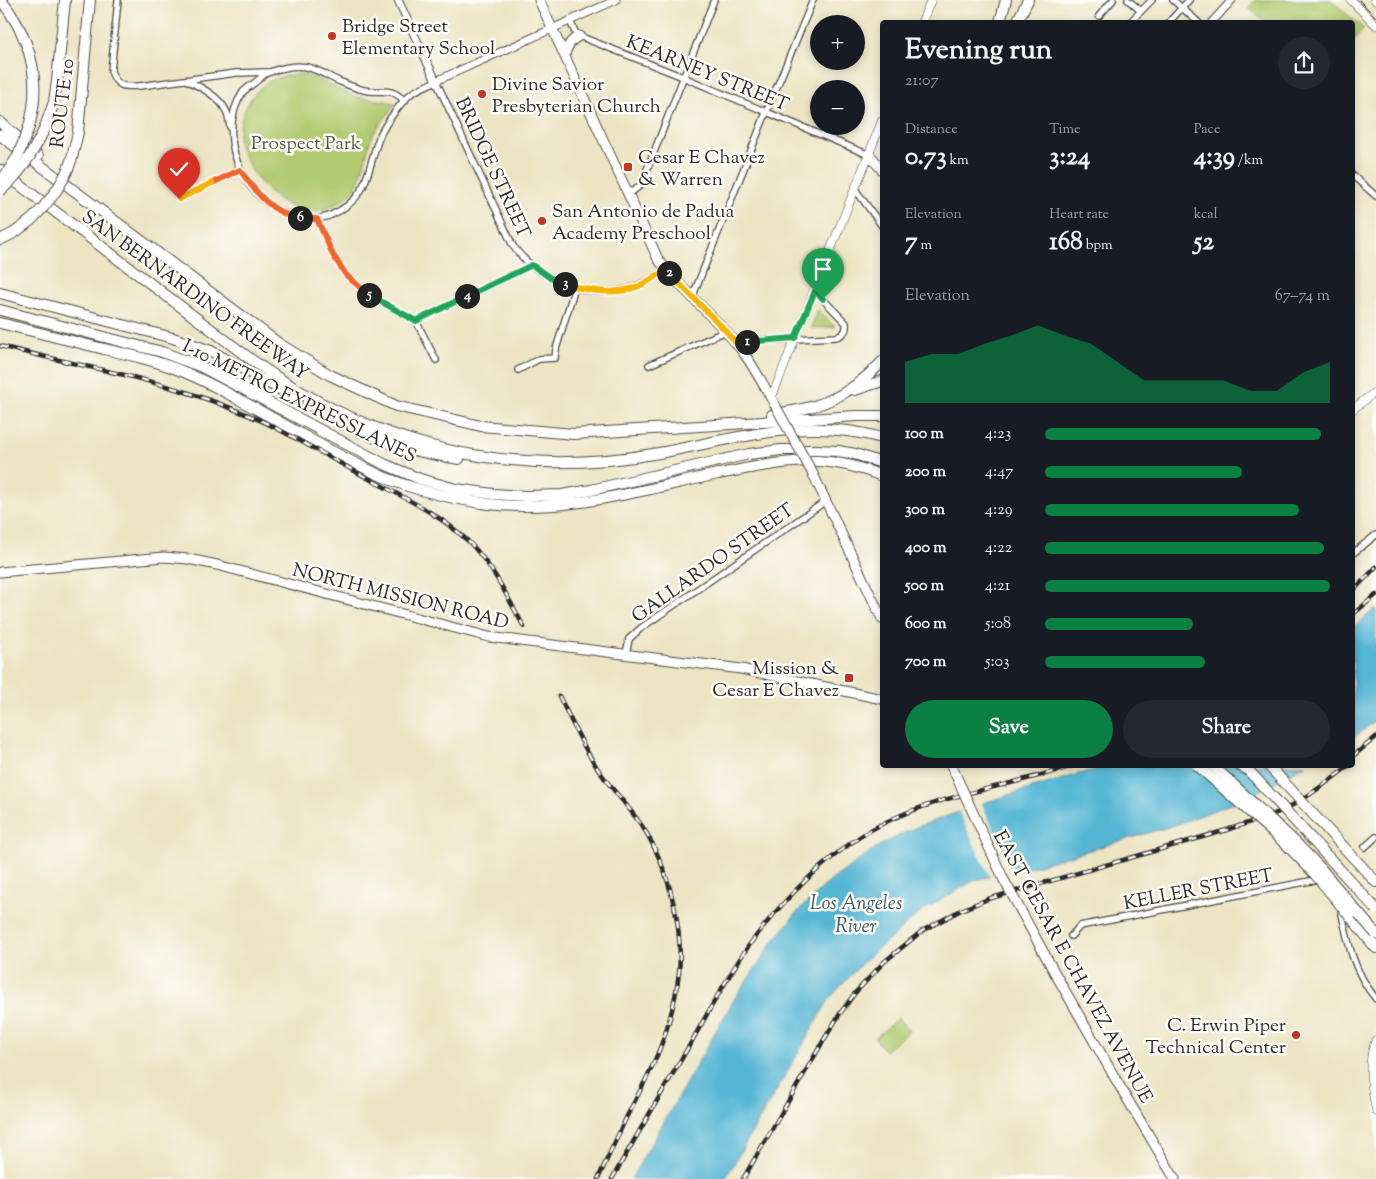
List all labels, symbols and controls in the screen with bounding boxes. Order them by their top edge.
place label: Bridge Street Elementary School [342,14,495,63]
map controls [810,15,865,135]
button: + [810,15,865,70]
street label: KEARNEY STREET [622,29,792,119]
marker: Bridge Street Elementary School [326,30,338,42]
text: Evening run [905,31,1052,71]
button: share [1278,37,1330,89]
street label: ROUTE 10 [45,57,82,150]
text: 21:07 [905,70,938,93]
place label: Divine Savior Presbyterian Church [492,72,661,121]
button: − [810,80,865,135]
marker: Divine Savior Presbyterian Church [476,88,488,100]
street label: BRIDGE STREET [447,93,536,243]
text: Distance [905,120,958,140]
text: Time [1049,120,1080,140]
text: Pace [1194,120,1220,140]
park label: Prospect Park [251,131,362,158]
text: 0.73 [905,140,946,176]
text: 3:24 [1049,140,1090,176]
text: 4:39 [1194,140,1235,176]
place label: Cesar E Chavez & Warren [638,145,765,194]
pin [158,148,200,199]
text: km [946,151,969,171]
text: /km [1235,151,1263,171]
icon: check [165,155,193,183]
marker: Cesar E Chavez & Warren [622,161,634,173]
place label: San Antonio de Padua Academy Preschool [552,199,735,248]
street label: SAN BERNARDINO FREEWAY [75,204,314,388]
text: Elevation [905,205,962,225]
text: Heart rate [1049,205,1109,225]
text: kcal [1194,205,1218,225]
pin: 6 [288,206,312,230]
text: 6 [297,208,304,228]
marker: San Antonio de Padua Academy Preschool [536,215,548,227]
text: 7 [905,225,918,261]
text: 168 [1049,225,1083,261]
text: 52 [1194,225,1214,261]
text: m [918,236,932,256]
text: bpm [1083,236,1113,256]
pin [802,248,844,299]
icon: arrive [809,255,837,283]
pin: 2 [656,260,682,286]
text: 2 [666,263,673,283]
pin: 3 [552,272,578,296]
text: 3 [563,274,568,294]
pin: 5 [356,282,382,308]
pin: 4 [454,284,480,308]
text: 5 [367,285,372,305]
text: Elevation [905,285,970,308]
text: 67–74 m [1275,285,1330,308]
text: 4 [464,286,471,306]
pin: 1 [734,330,760,354]
text: 1 [745,332,750,352]
street label: I-10 METRO EXPRESSLANES [177,334,421,471]
text: 100 m [905,423,944,446]
text: 4:23 [985,423,1011,446]
text: 200 m [905,461,946,484]
text: 4:47 [985,461,1013,484]
street label: GALLARDO STREET [627,498,800,630]
text: 300 m [905,499,945,522]
text: 4:29 [985,499,1013,522]
text: 400 m [905,537,947,560]
text: 4:22 [985,537,1012,560]
street label: NORTH MISSION ROAD [289,557,512,637]
text: 500 m [905,575,944,598]
text: 4:21 [985,575,1010,598]
text: 600 m [905,613,947,636]
text: 5:08 [985,613,1011,636]
text: 700 m [905,651,946,674]
text: 5:03 [985,651,1009,674]
place label: Mission & Cesar E Chavez [712,656,839,705]
marker: Mission & Cesar E Chavez [843,672,855,684]
button: Save [905,700,1113,758]
button: Share [1123,700,1330,758]
street label: EAST CESAR E CHAVEZ AVENUE [985,826,1159,1109]
street label: KELLER STREET [1121,863,1276,918]
water label: Los Angeles River [810,890,903,942]
place label: C. Erwin Piper Technical Center [1145,1013,1286,1062]
marker: C. Erwin Piper Technical Center [1290,1029,1302,1041]

